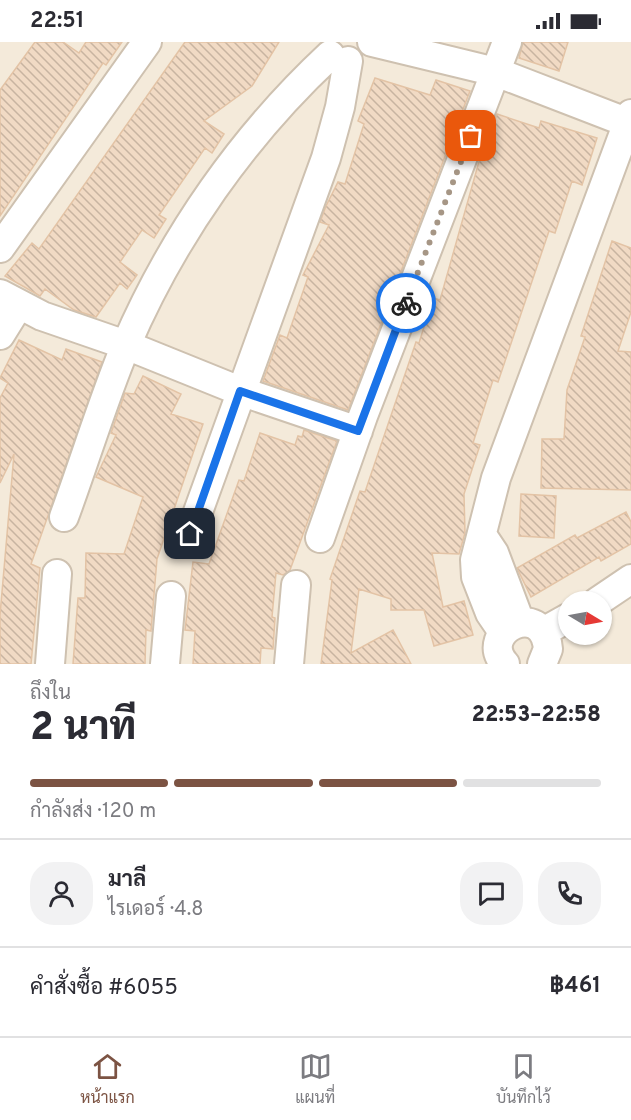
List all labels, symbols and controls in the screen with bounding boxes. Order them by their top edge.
text: 22:51 [30,8,85,35]
pin [445,110,496,161]
icon: bag [454,119,487,152]
courier [376,273,436,333]
icon: bike [390,287,423,320]
pin [164,508,215,559]
icon: home [173,517,206,550]
north arrow [558,591,612,645]
map controls [558,591,612,645]
text: ถึงใน [30,681,71,707]
text: 22:53–22:58 [472,702,601,729]
text: 2 นาที [30,705,136,754]
text: กำลังส่ง · 120 m [30,799,156,825]
button: person [30,862,93,925]
button: chat [460,862,523,925]
button: phone [538,862,601,925]
text: มาลี [108,867,146,894]
text: ไรเดอร์ · 4.8 [108,897,203,923]
text: ฿461 [549,973,601,1000]
text: คำสั่งซื้อ #6055 [30,975,178,1002]
tab: หน้าแรก [80,1050,135,1109]
tab: แผนที่ [295,1050,335,1109]
tab: บันทึกไว้ [496,1050,551,1109]

